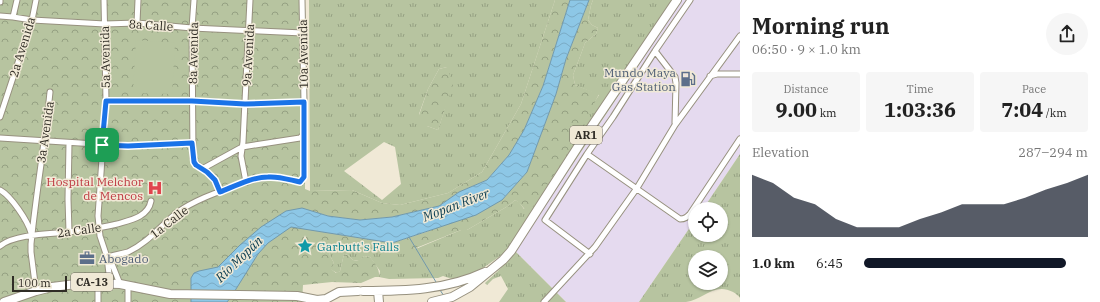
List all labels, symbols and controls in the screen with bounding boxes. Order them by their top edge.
text: Morning run [752,11,890,40]
button: share [1046,13,1088,55]
street label: 2a Avenida [6,15,38,79]
street label: 8a Calle [128,16,174,34]
street label: 10a Avenida [295,19,311,89]
street label: 8a Avenida [185,21,201,84]
street label: 9a Avenida [239,23,257,87]
street label: 5a Avenida [97,25,113,88]
text: 06:50 · 9 × 1.0 km [752,41,861,58]
place label: Mundo Maya Gas Station [604,65,676,94]
fuel station icon: Mundo Maya Gas Station [679,70,697,88]
text: Distance [784,82,828,96]
text: Time [906,82,934,96]
text: Pace [1022,82,1046,96]
text: 9.00 [775,96,817,123]
text: 1:03:36 [884,96,956,123]
text: 7:04 [1001,96,1043,123]
street label: 3a Avenida [33,100,57,164]
text: km [817,106,837,120]
text: /km [1043,106,1067,120]
road number: AR1 [570,126,602,144]
pin [85,128,119,162]
icon: arrive [91,134,113,156]
text: Elevation [752,144,809,161]
text: 287–294 m [1018,144,1088,161]
place label: Hospital Melchor de Mencos [46,174,144,203]
hospital icon: Hospital Melchor de Mencos [146,179,164,197]
water label: Mopan River [419,184,492,226]
street label: 1a Calle [147,202,191,242]
map controls [688,202,728,290]
button: locate [688,202,728,242]
street label: 2a Calle [56,219,102,241]
water label: Río Mopán [211,232,267,286]
place icon: Garbutt's Falls [296,237,314,255]
place label: Garbutt's Falls [317,239,399,254]
office icon: Abogado [78,249,96,267]
button: layers [688,250,728,290]
place label: Abogado [99,251,149,266]
text: 1.0 km [752,255,795,272]
text: 6:45 [816,255,843,272]
road number: CA-13 [71,273,113,291]
scale bar [12,274,67,293]
text: 100 m [18,276,51,290]

